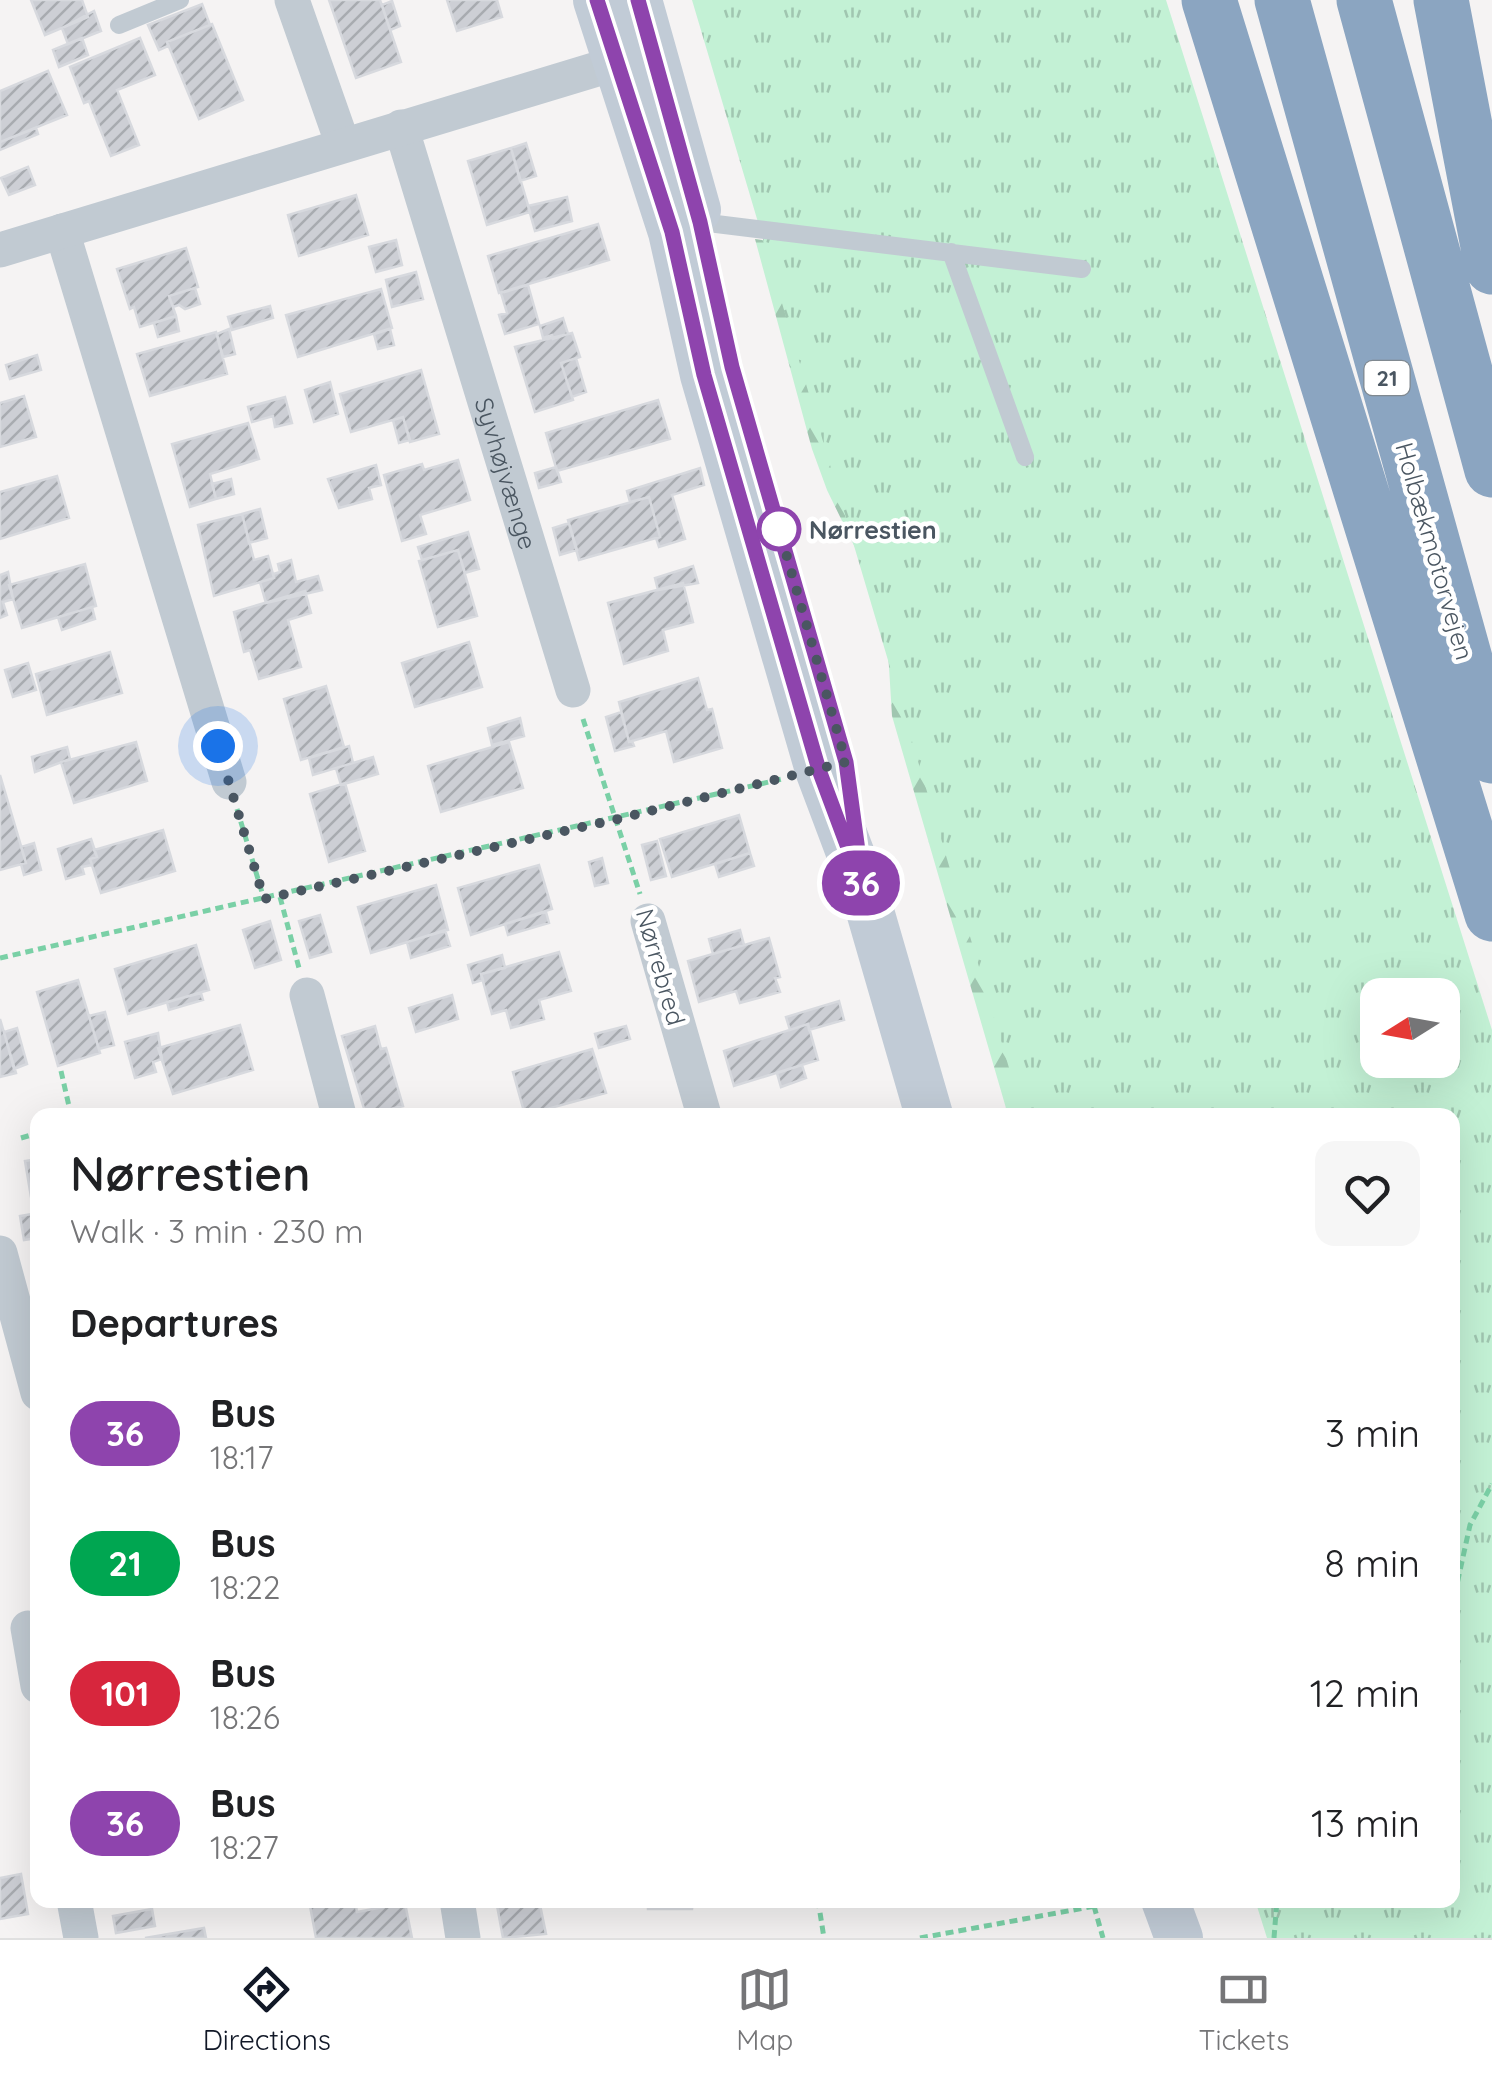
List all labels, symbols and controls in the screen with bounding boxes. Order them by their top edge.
road number: 21 [1364,361,1410,395]
street label: Syvhøjvænge [469,394,545,553]
street label: Holbækmotorvejen [1389,439,1481,663]
marker: Nørrestien [758,508,800,550]
place label: Nørrestien [809,514,937,545]
your location [193,721,243,771]
line badge: 36 [816,850,906,916]
text: 36 [842,861,880,905]
street label: Nørrebred [630,905,692,1029]
north arrow [1360,978,1460,1078]
map controls [1360,978,1460,1078]
button: heart [1315,1141,1420,1246]
text: Nørrestien [70,1143,311,1203]
text: Walk · 3 min · 230 m [70,1211,363,1251]
text: Departures [70,1299,278,1347]
text: Bus [210,1389,276,1437]
text: 3 min [1325,1409,1420,1457]
text: 36 [106,1411,144,1455]
text: 18:17 [210,1437,273,1477]
text: Bus [210,1519,276,1567]
text: 8 min [1324,1539,1420,1587]
text: 21 [108,1541,142,1585]
text: 18:22 [210,1567,281,1607]
text: Bus [210,1649,276,1697]
text: 12 min [1310,1669,1420,1717]
text: 101 [101,1671,149,1715]
text: 18:26 [210,1697,280,1737]
text: Bus [210,1779,276,1827]
text: 13 min [1311,1799,1420,1847]
text: 36 [106,1801,144,1845]
text: 18:27 [210,1827,279,1867]
tab: Directions [203,1962,331,2057]
tab: Map [736,1962,793,2057]
tab: Tickets [1199,1962,1289,2057]

